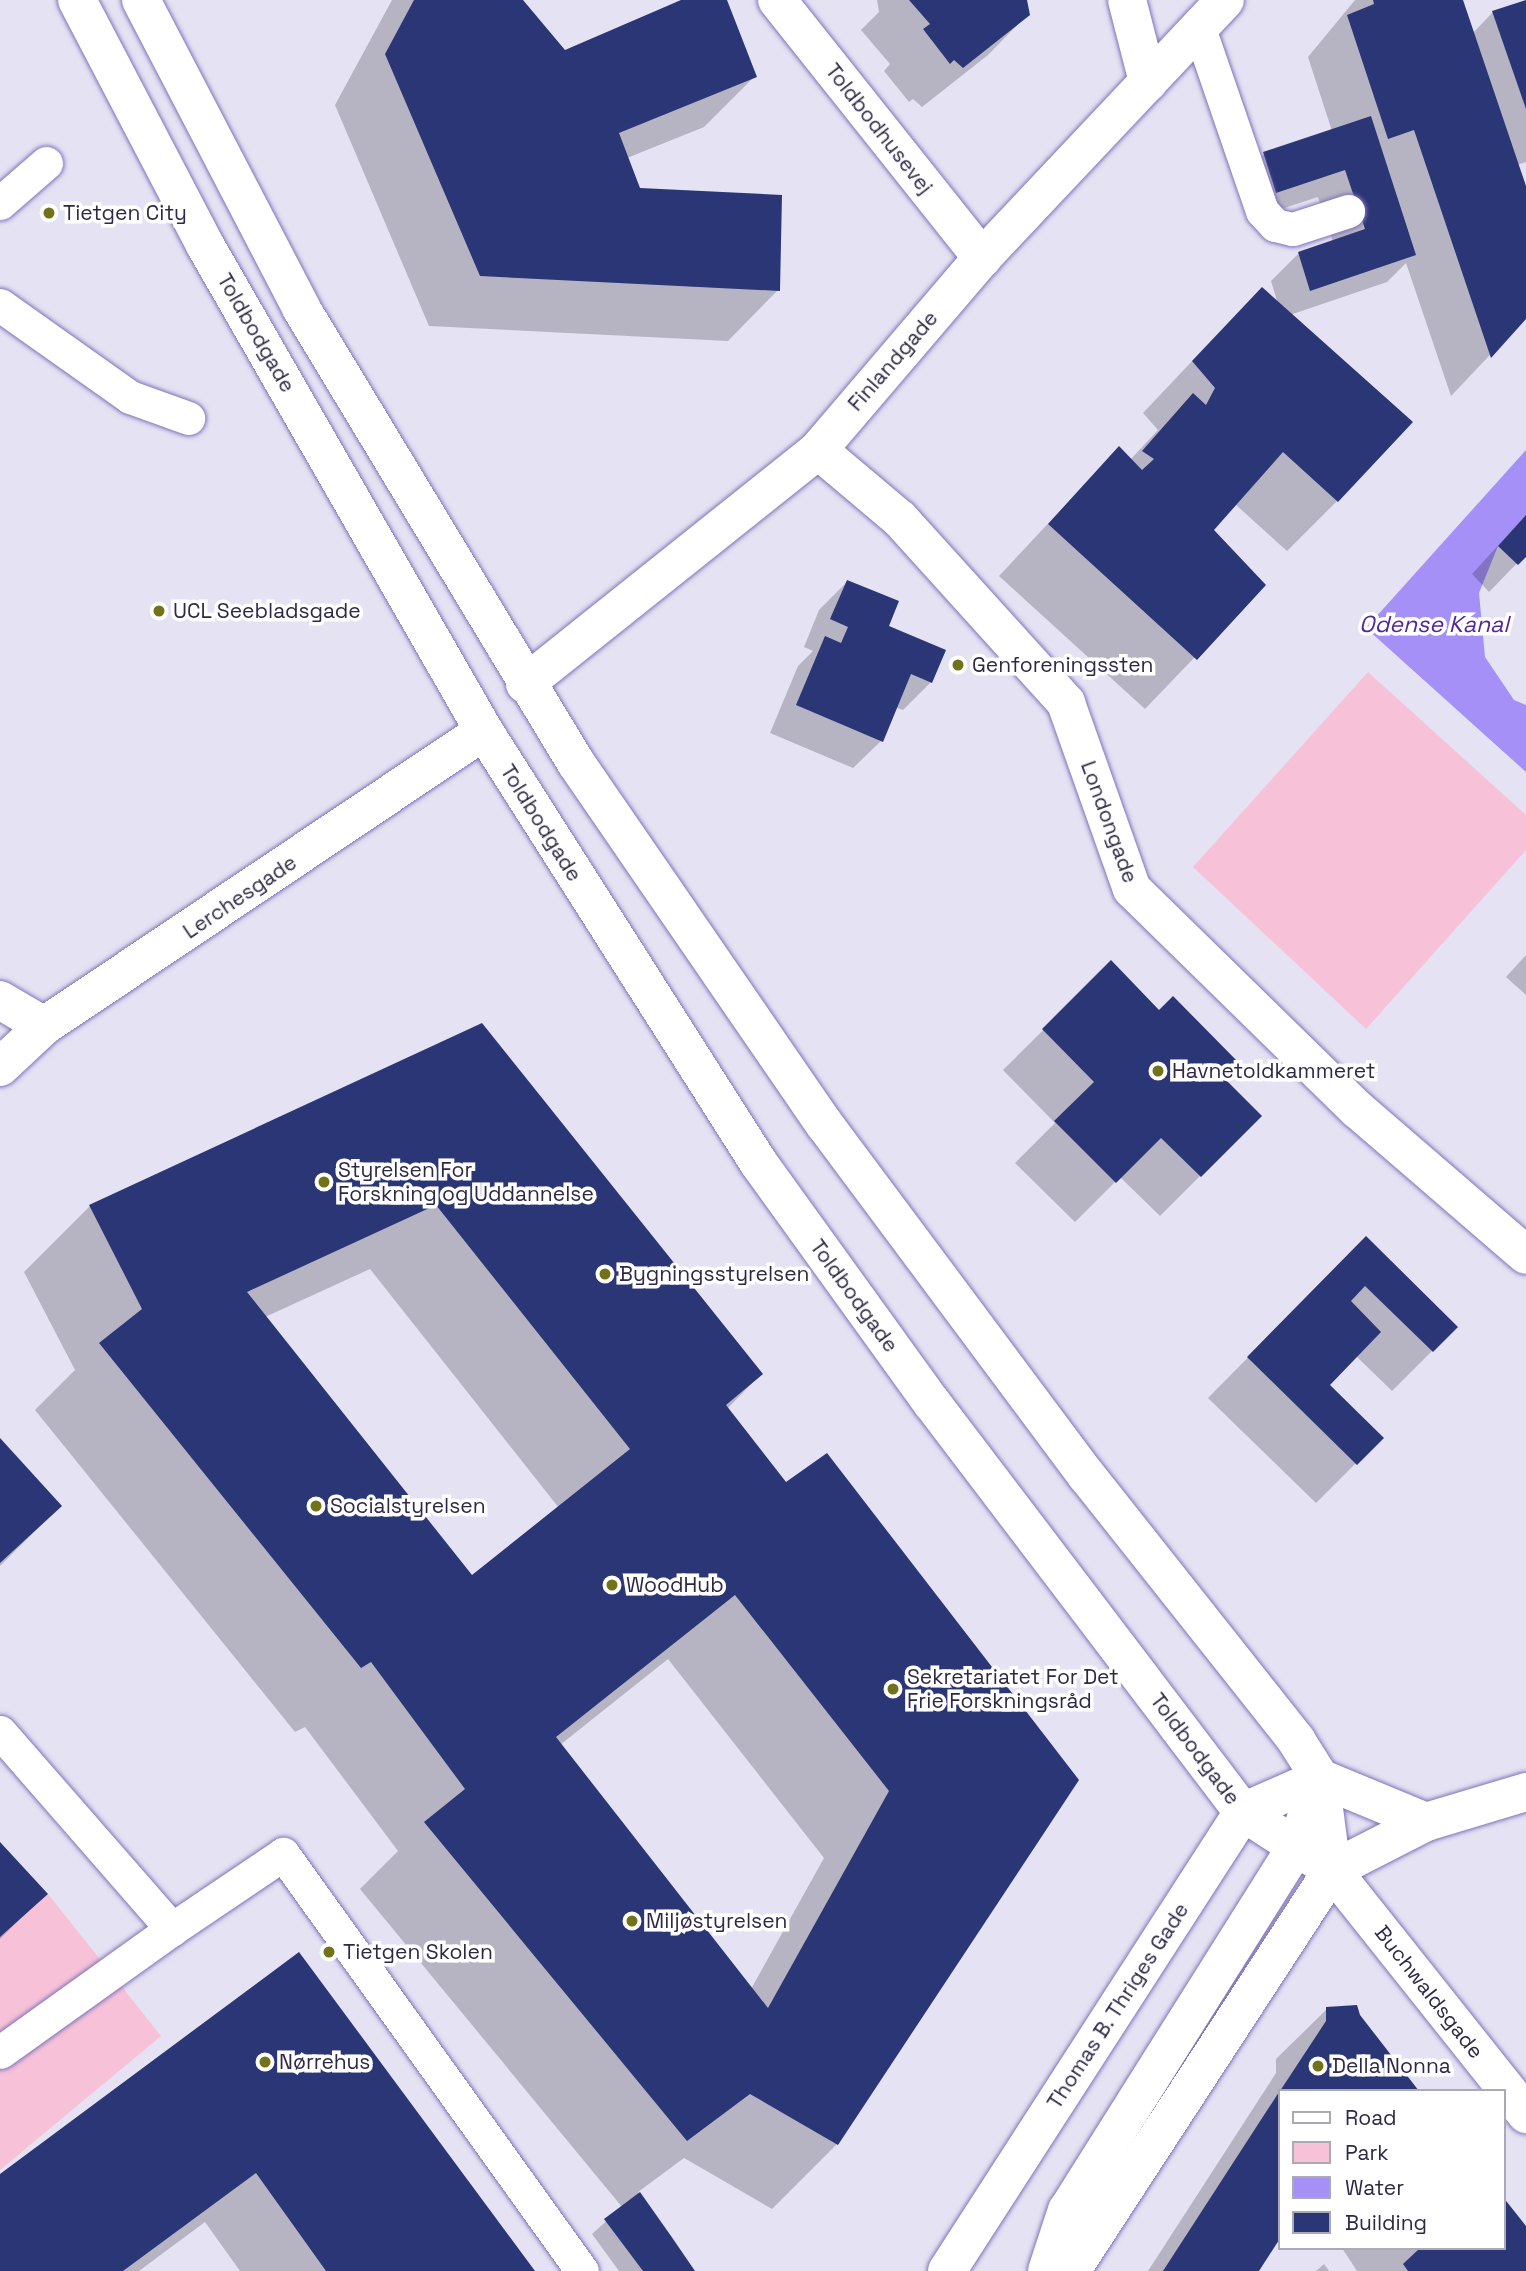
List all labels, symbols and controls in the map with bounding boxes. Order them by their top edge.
street label: Toldbodhusevej [820,59,938,199]
place label: Tietgen City [63,200,187,226]
marker: Tietgen City [41,205,57,221]
street label: Toldbodgade [212,269,300,397]
street label: Finlandgade [843,306,943,416]
place label: UCL Seebladsgade [173,598,361,624]
marker: UCL Seebladsgade [151,603,167,619]
water label: Odense Kanal [1359,610,1509,638]
place label: Genforeningssten [972,652,1153,678]
marker: Genforeningssten [950,657,966,673]
street label: Londongade [1075,758,1143,886]
street label: Toldbodgade [495,760,587,886]
street label: Lerchesgade [178,850,302,944]
place label: Havnetoldkammeret [1172,1058,1375,1084]
marker: Havnetoldkammeret [1150,1063,1166,1079]
place label: Styrelsen For Forskning og Uddannelse [338,1157,594,1207]
marker: Styrelsen For Forskning og Uddannelse [316,1174,332,1190]
street label: Toldbodgade [805,1235,903,1357]
place label: Bygningsstyrelsen [619,1261,809,1287]
marker: Bygningsstyrelsen [597,1266,613,1282]
place label: Socialstyrelsen [330,1493,486,1519]
marker: Socialstyrelsen [308,1498,324,1514]
place label: WoodHub [626,1572,724,1598]
marker: WoodHub [604,1577,620,1593]
place label: Sekretariatet For Det Frie Forskningsråd [907,1664,1119,1714]
marker: Sekretariatet For Det Frie Forskningsråd [885,1681,901,1697]
street label: Toldbodgade [1145,1688,1245,1810]
street label: Thomas B. Thriges Gade [1042,1898,1194,2114]
place label: Miljøstyrelsen [646,1908,787,1934]
marker: Miljøstyrelsen [624,1913,640,1929]
street label: Buchwaldsgade [1369,1921,1489,2063]
place label: Tietgen Skolen [343,1939,493,1965]
marker: Tietgen Skolen [321,1944,337,1960]
place label: Nørrehus [279,2049,370,2075]
place label: Della Nonna [1332,2053,1451,2079]
marker: Nørrehus [257,2054,273,2070]
marker: Della Nonna [1310,2058,1326,2074]
legend [1278,2089,1505,2250]
text: Road [1345,2104,1397,2131]
text: Park [1345,2139,1389,2166]
text: Water [1345,2174,1404,2201]
text: Building [1345,2209,1427,2236]

